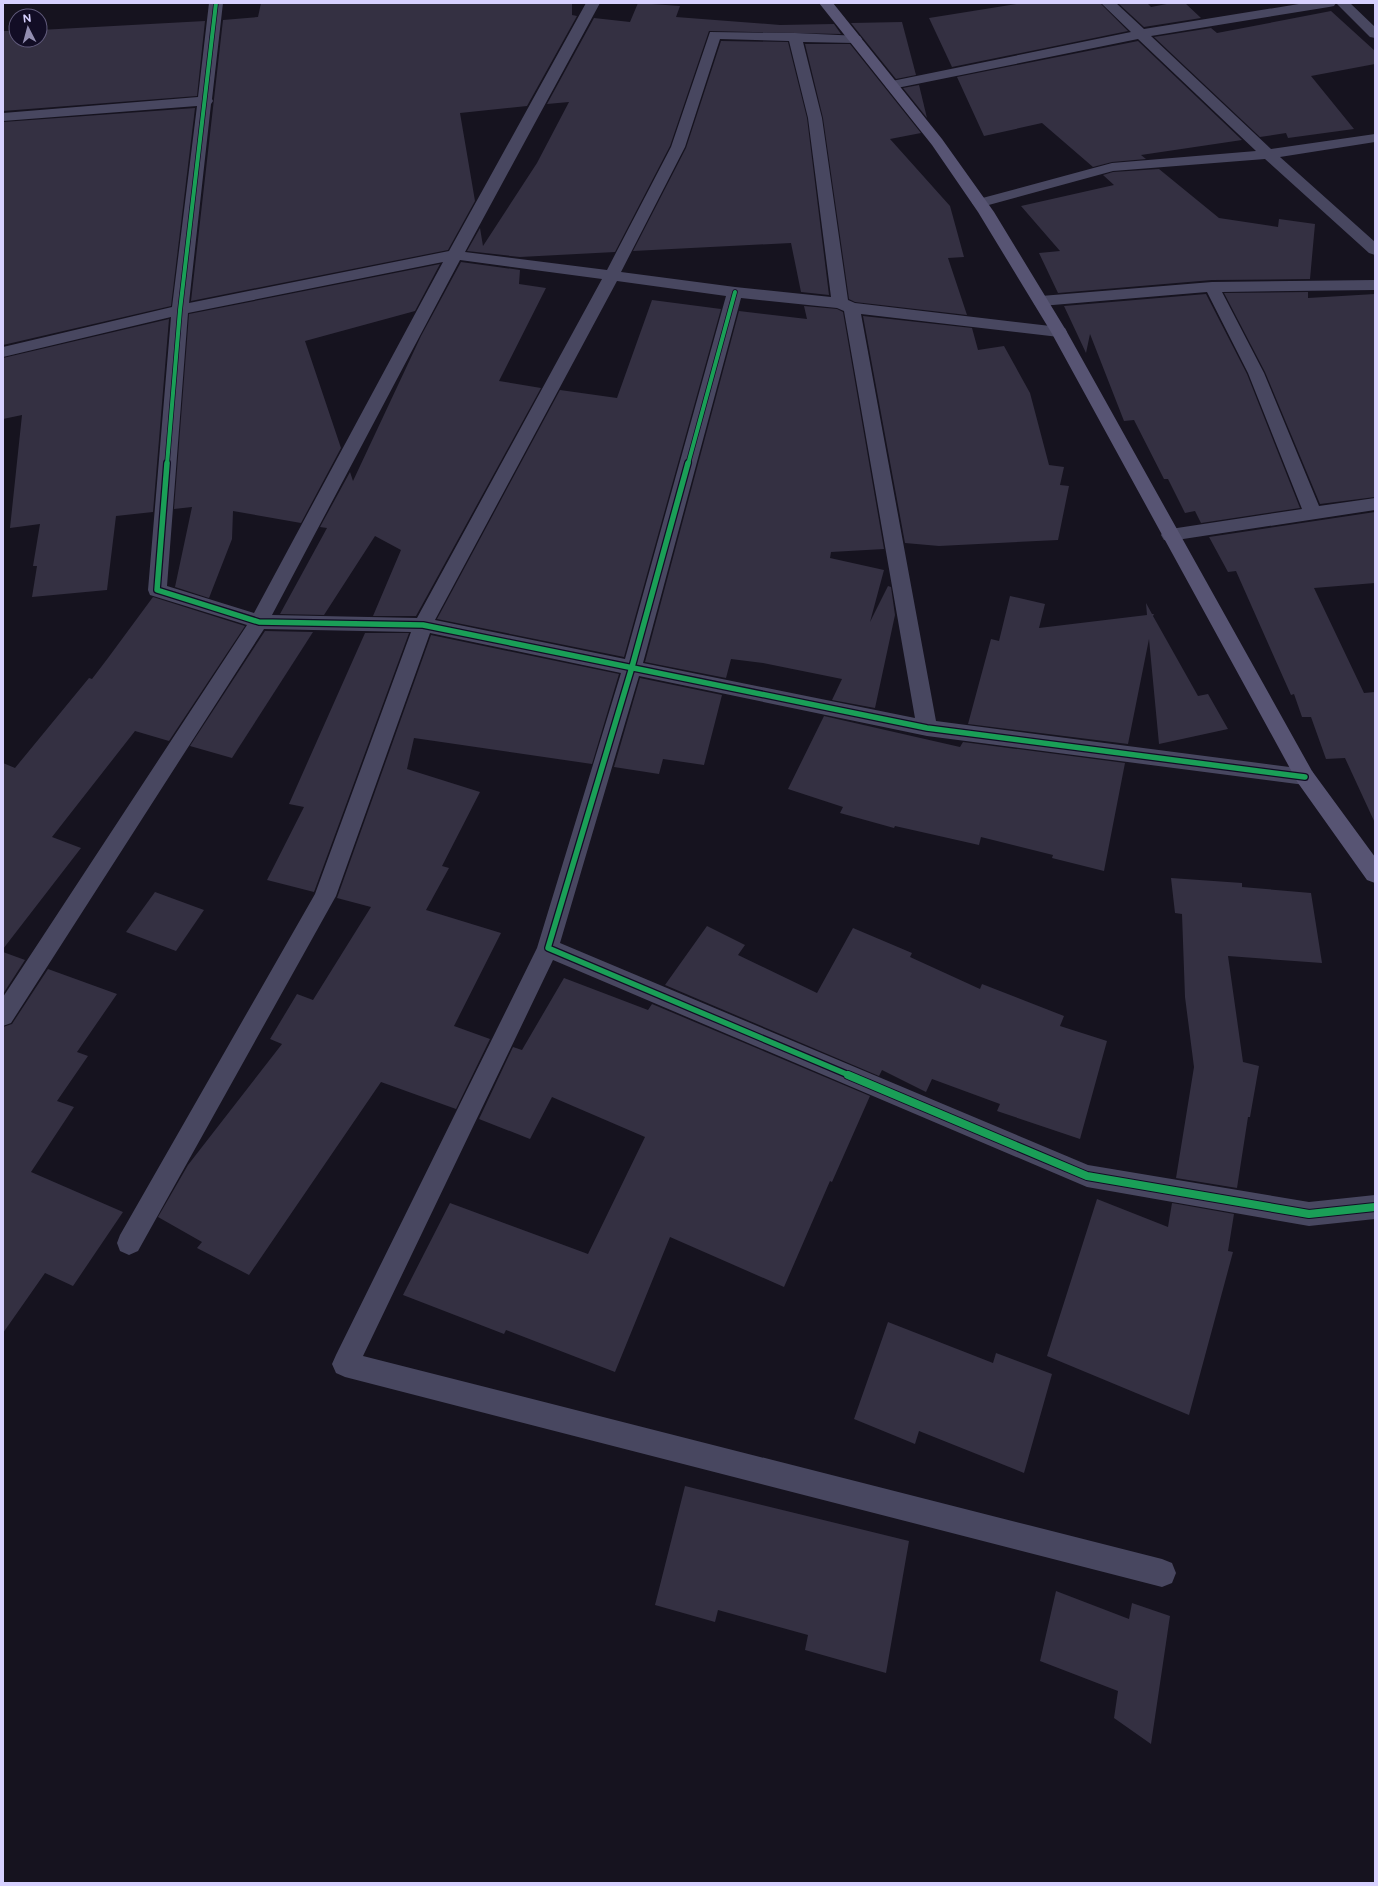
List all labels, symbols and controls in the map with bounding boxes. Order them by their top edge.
north arrow [8,8,48,48]
text: N [22,12,32,25]

